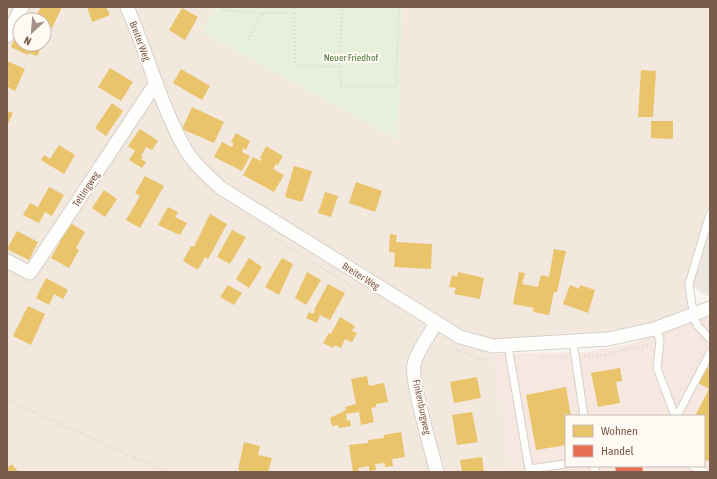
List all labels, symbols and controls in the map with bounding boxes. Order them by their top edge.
north arrow [12,12,52,52]
street label: Breiter Weg [127,19,153,63]
text: N [22,34,33,48]
park label: Neuer Friedhof [324,52,379,63]
street label: Teltingweg [70,169,102,209]
street label: Breiter Weg [340,260,382,292]
street label: Finkenburgweg [411,378,433,436]
legend [565,415,705,467]
text: Wohnen [601,424,638,438]
text: Handel [601,444,635,458]

